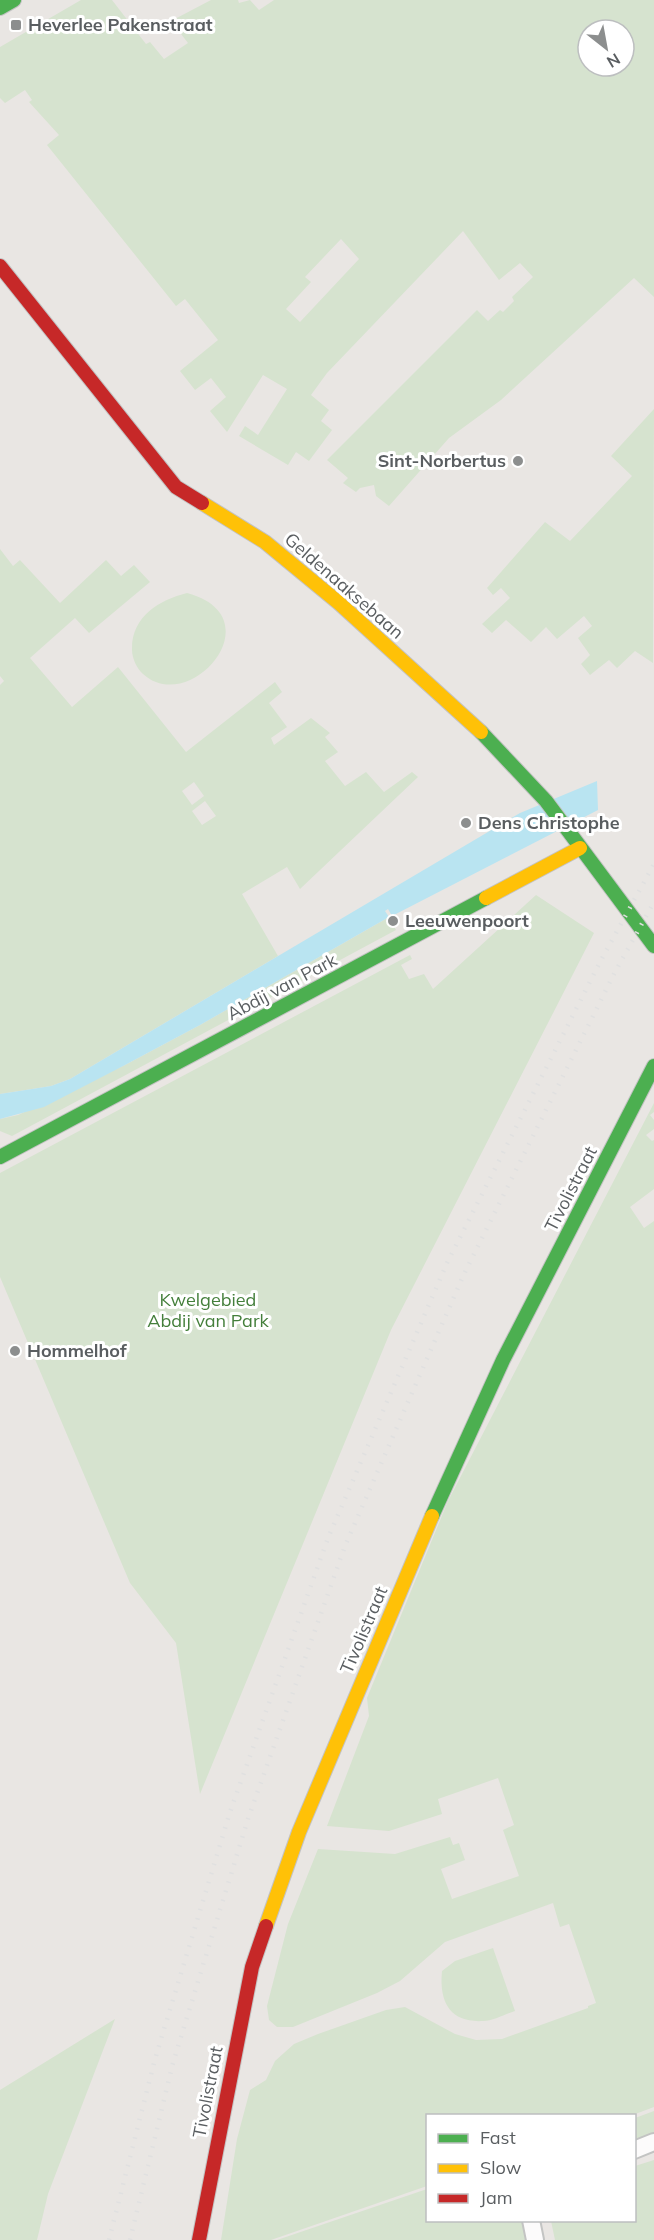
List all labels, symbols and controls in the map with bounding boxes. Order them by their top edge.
place label: Heverlee Pakenstraat [28,13,213,36]
marker: Heverlee Pakenstraat [9,18,23,32]
north arrow [576,18,636,78]
text: N [603,49,624,73]
place label: Sint-Norbertus [378,449,506,472]
marker: Sint-Norbertus [511,454,525,468]
street label: Geldenaaksebaan [280,527,409,644]
place label: Dens Christophe [478,811,620,834]
marker: Dens Christophe [459,816,473,830]
place label: Leeuwenpoort [405,909,529,932]
marker: Leeuwenpoort [386,914,400,928]
street label: Abdij van Park [223,948,341,1025]
street label: Tivolistraat [539,1142,602,1235]
park label: Kwelgebied Abdij van Park [147,1288,269,1332]
place label: Hommelhof [27,1339,127,1362]
marker: Hommelhof [8,1344,22,1358]
street label: Tivolistraat [335,1583,392,1677]
street label: Tivolistraat [187,2044,228,2140]
legend [426,2114,636,2222]
text: Fast [480,2126,516,2149]
text: Slow [480,2156,522,2179]
text: Jam [480,2186,513,2209]

